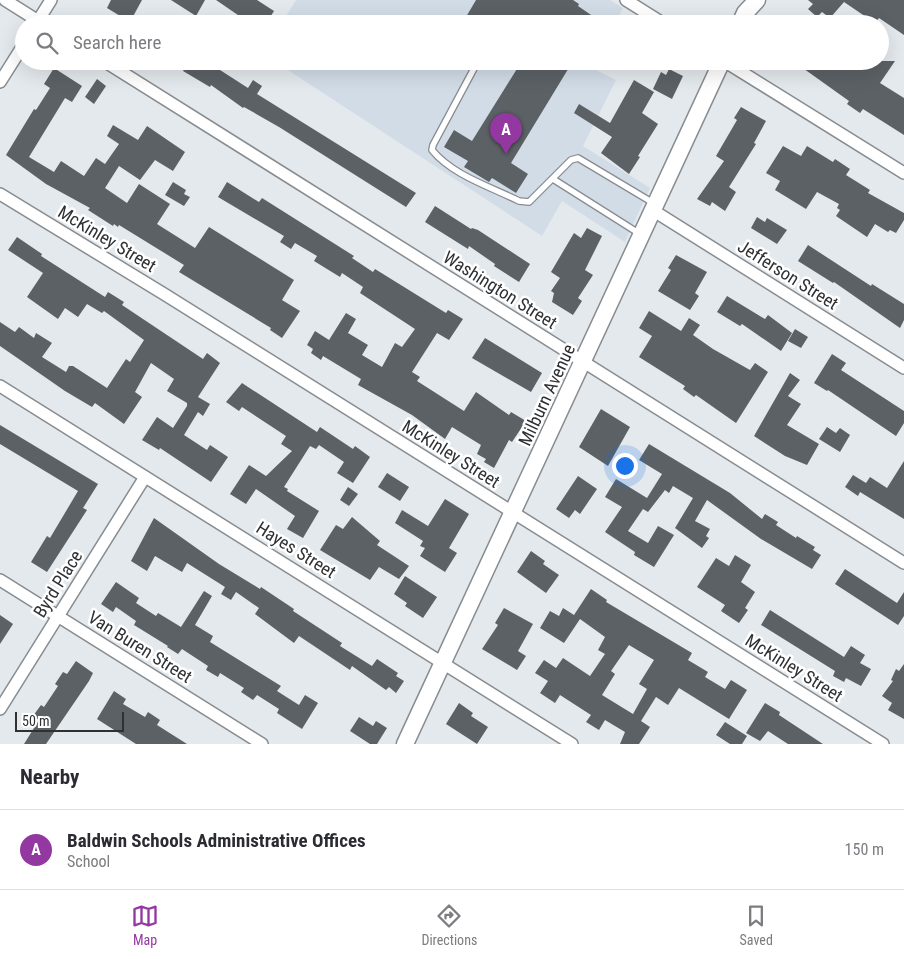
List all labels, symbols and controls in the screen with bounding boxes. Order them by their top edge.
search box [15,15,889,70]
icon: search [33,29,61,57]
text: Search here [73,31,161,54]
pin: A [490,113,522,154]
street label: McKinley Street [54,201,160,276]
street label: Jefferson Street [734,235,842,314]
street label: Washington Street [440,246,561,333]
street label: Milburn Avenue [514,341,579,449]
street label: McKinley Street [399,415,504,492]
your location [612,453,638,479]
street label: Hayes Street [253,517,340,582]
street label: Byrd Place [29,546,86,621]
street label: Van Buren Street [84,606,196,687]
street label: McKinley Street [742,629,847,706]
scale bar [15,709,124,732]
text: 50 m [22,713,50,729]
text: Nearby [20,765,79,789]
text: Baldwin Schools Administrative Offices [67,829,366,852]
text: A [31,840,41,859]
text: 150 m [845,840,884,859]
text: School [67,852,110,871]
tab: Map [131,902,159,948]
tab: Directions [421,902,477,948]
tab: Saved [740,902,773,948]

